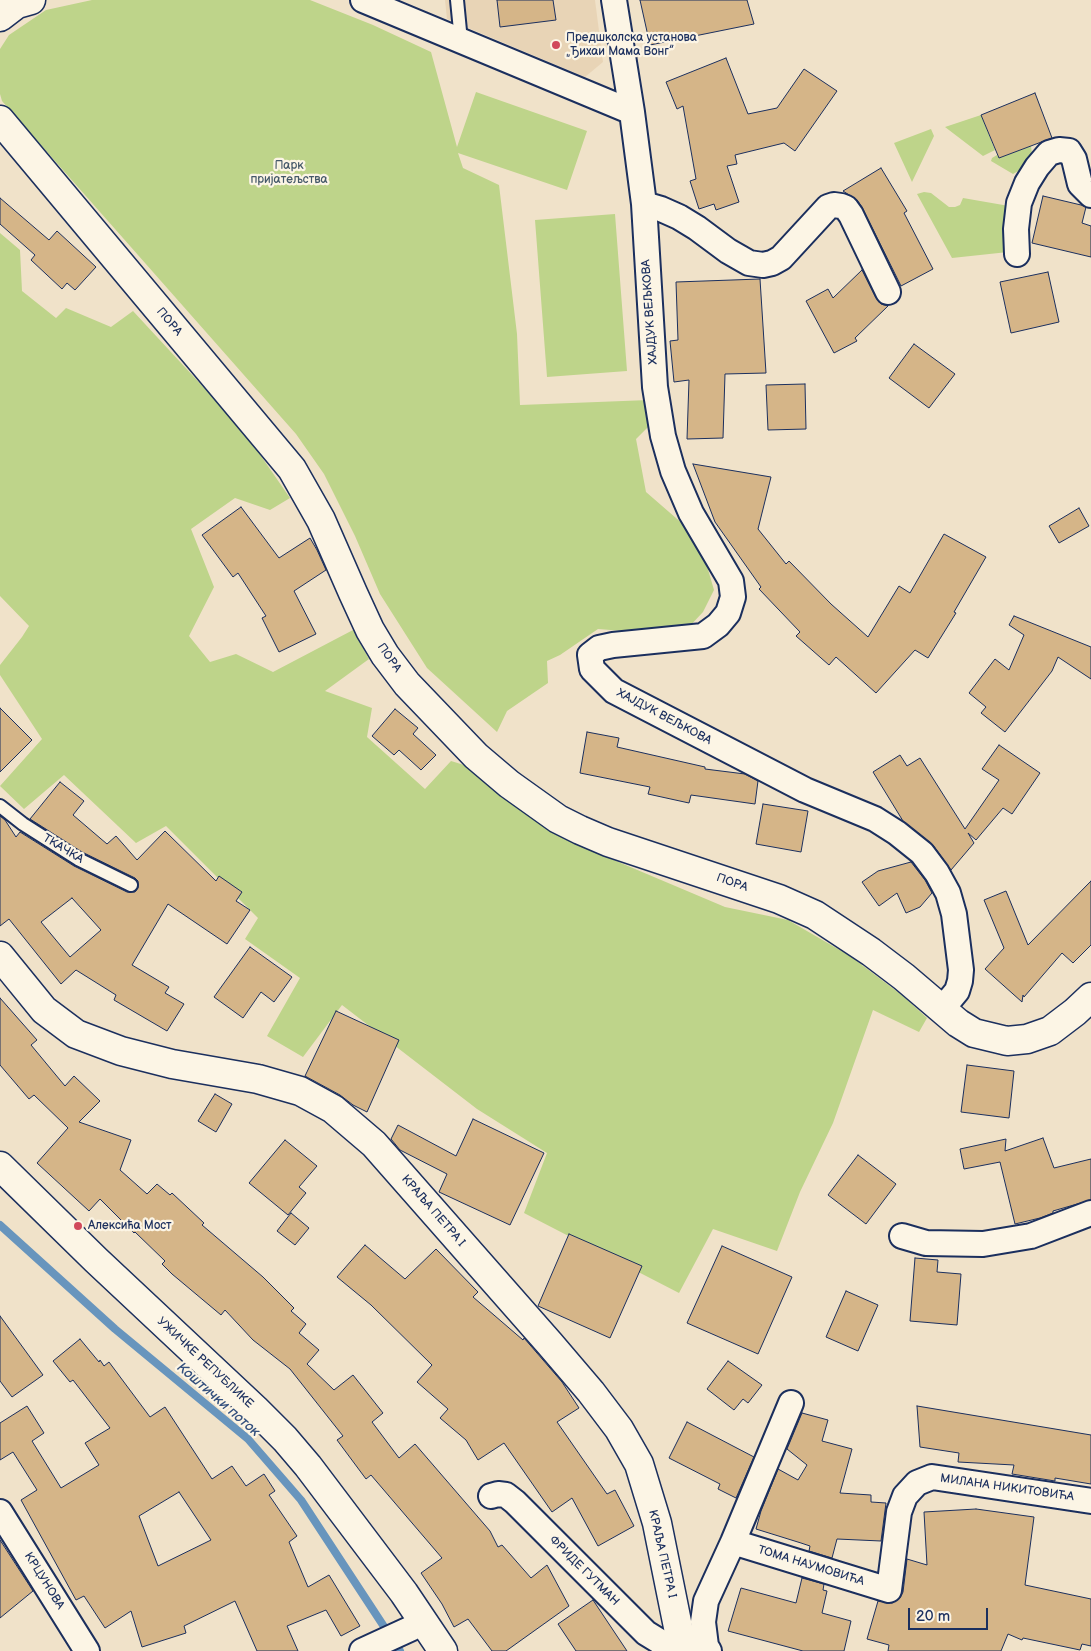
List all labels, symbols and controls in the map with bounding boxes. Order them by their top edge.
place label: Предшколска установа „Ђихаи Мама Вонг” [566,31,697,59]
marker: Предшколска установа „Ђихаи Мама Вонг” [550,39,562,51]
park label: Парк пријатељства [250,159,328,187]
street label: ХАЈДУК ВЕЉКОВА [639,259,661,365]
street label: ПОРА [153,305,185,339]
street label: ПОРА [374,641,404,675]
street label: ХАЈДУК ВЕЉКОВА [614,686,714,748]
street label: ТКАЧКА [40,831,86,867]
street label: ПОРА [714,871,750,895]
street label: КРАЉА ПЕТРА I [398,1172,468,1250]
place label: Алексића Мост [88,1219,172,1233]
marker: Алексића Мост [72,1220,84,1232]
street label: УЖИЧКЕ РЕПУБЛИКЕ [154,1315,256,1411]
water label: Коштички поток [173,1359,263,1441]
street label: МИЛАНА НИКИТОВИЋА [939,1471,1075,1505]
street label: КРАЉА ПЕТРА I [645,1509,679,1599]
street label: ФРИДЕ ГУТМАН [546,1533,622,1609]
street label: ТОМА НАУМОВИЋА [756,1543,866,1589]
street label: КРЦУНОВА [21,1550,67,1612]
scale bar [911,1598,991,1630]
text: 20 m [916,1607,950,1626]

